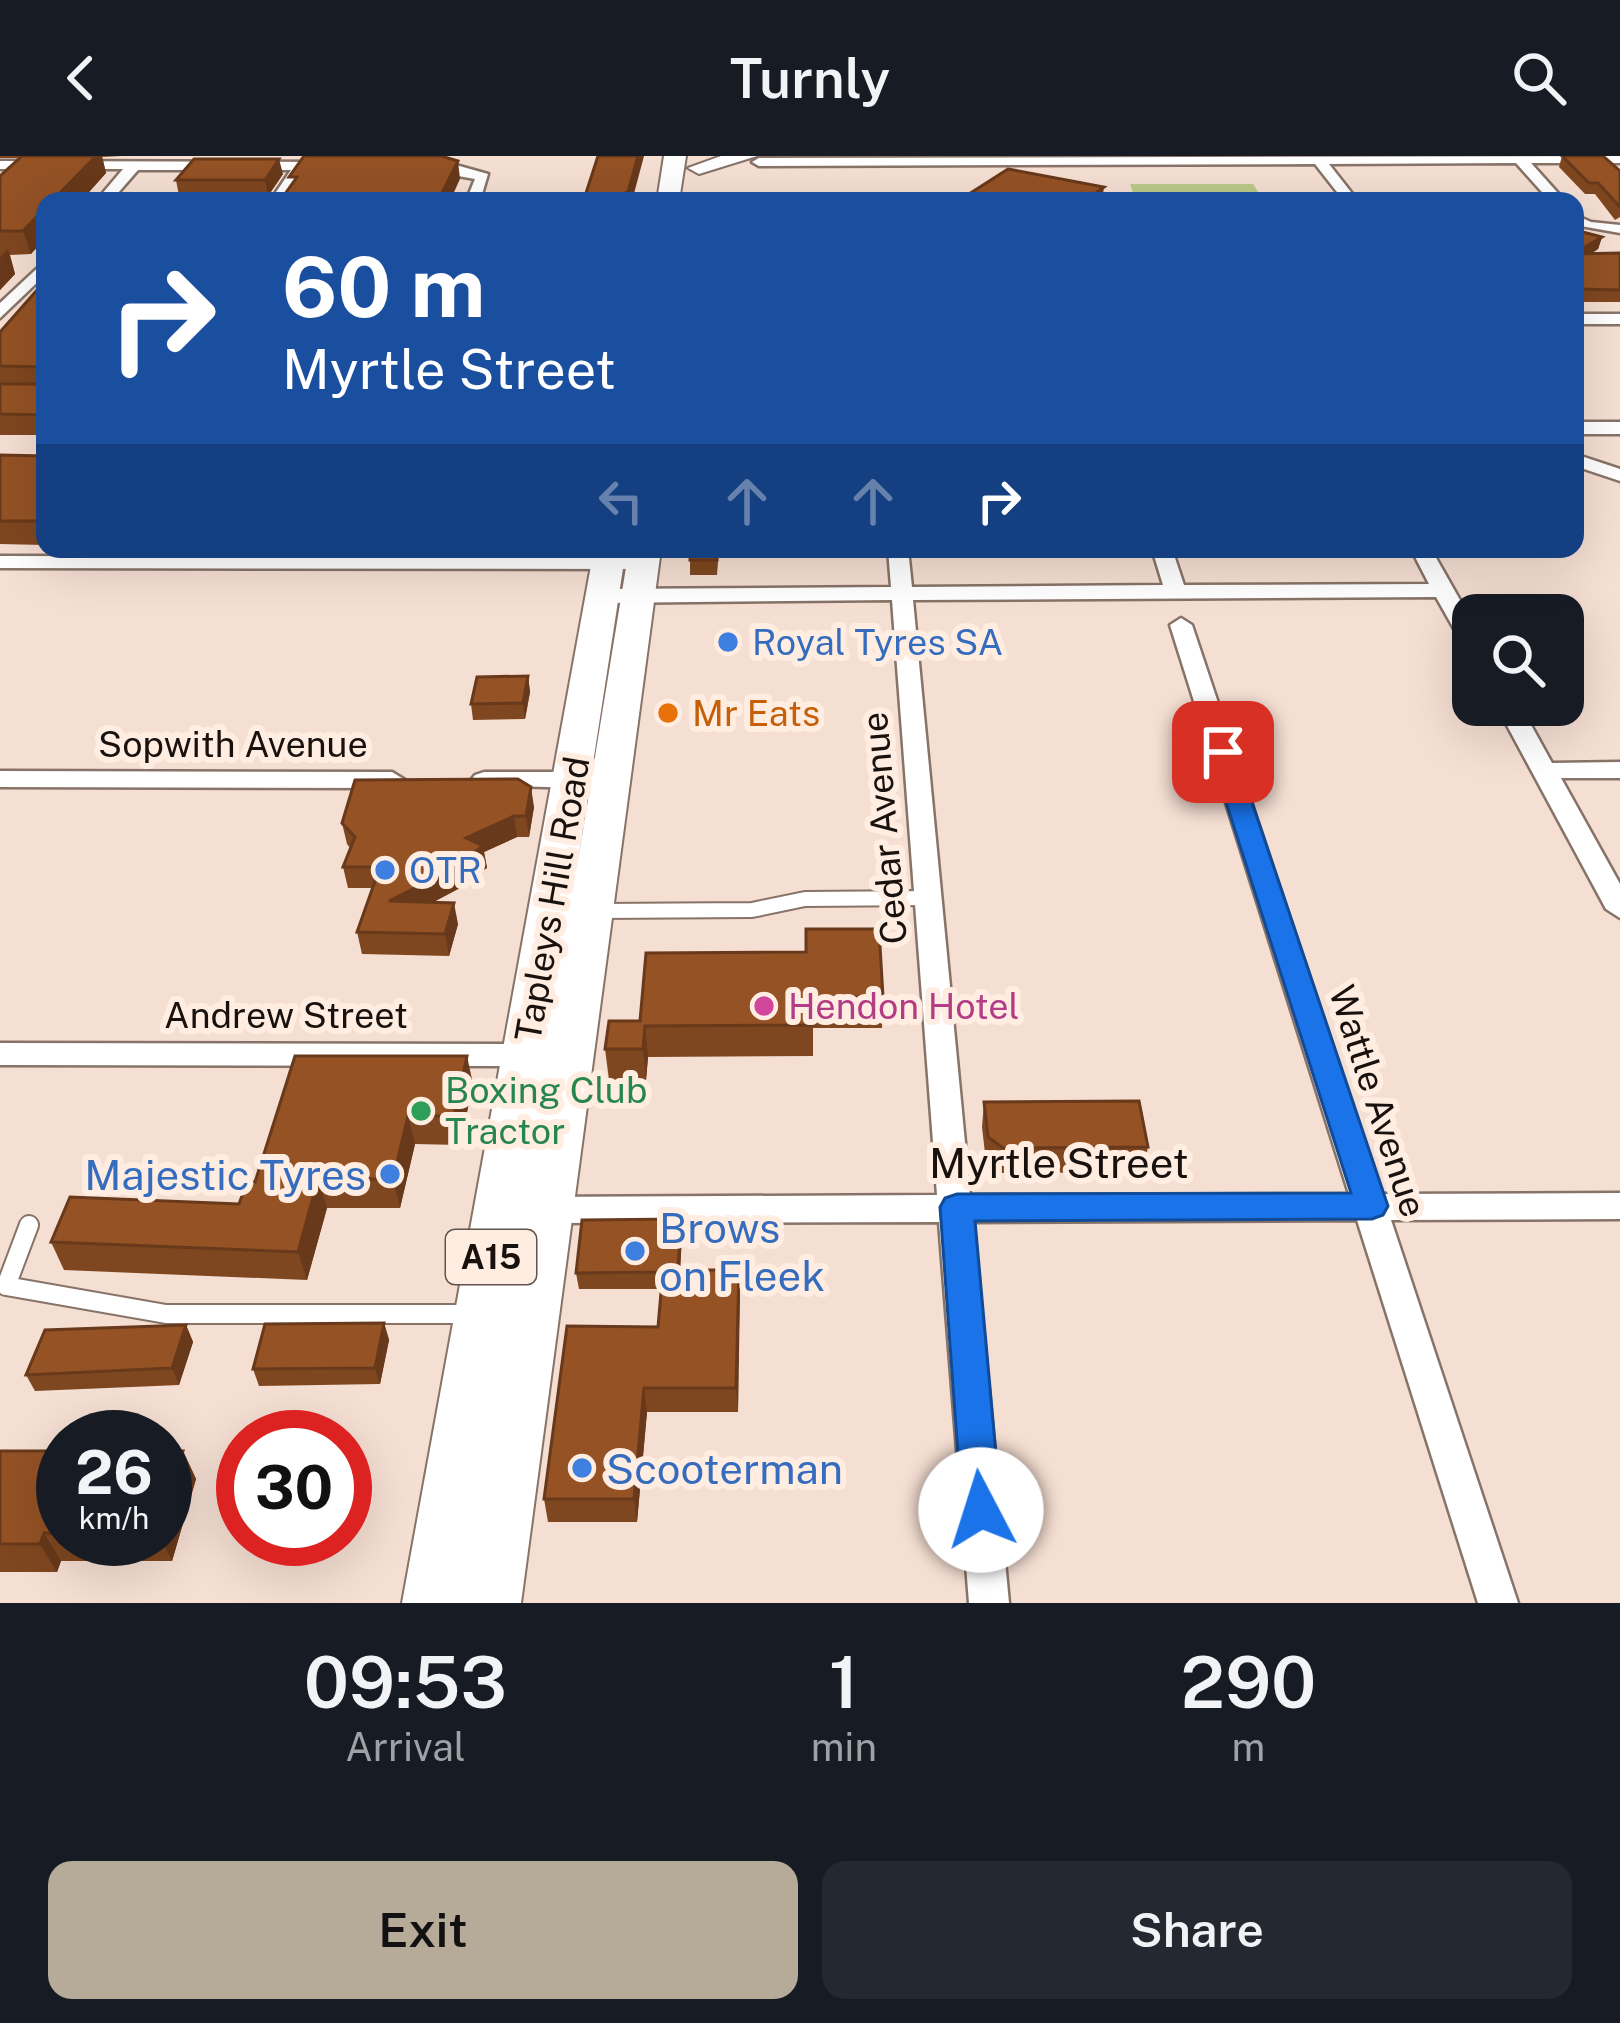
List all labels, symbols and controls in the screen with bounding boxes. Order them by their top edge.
icon: back [48,45,114,111]
icon: search [1506,45,1572,111]
text: Turnly [730,47,890,110]
text: 60 m [282,237,486,336]
icon: right [84,240,240,396]
text: Myrtle Street [282,338,616,401]
icon: left [588,468,654,534]
icon: ahead [714,468,780,534]
icon: ahead [840,468,906,534]
icon: right [966,468,1032,534]
map controls [1452,594,1584,726]
button: search [1452,594,1584,726]
place label: Royal Tyres SA [752,621,1003,663]
marker: Royal Tyres SA [715,629,741,655]
place label: Mr Eats [692,692,820,734]
marker: Mr Eats [655,700,681,726]
pin [1172,701,1274,803]
street label: Cedar Avenue [853,710,915,946]
icon: arrive [1190,719,1256,785]
street label: Sopwith Avenue [98,723,368,765]
street label: Tapleys Hill Road [506,753,598,1045]
place label: OTR [409,849,482,891]
marker: OTR [372,857,398,883]
street label: Wattle Avenue [1321,980,1435,1222]
place label: Hendon Hotel [788,985,1020,1027]
marker: Hendon Hotel [751,993,777,1019]
street label: Andrew Street [164,994,408,1036]
place label: Boxing Club Tractor [445,1069,647,1152]
marker: Boxing Club Tractor [408,1098,434,1124]
street label: Myrtle Street [929,1138,1189,1187]
place label: Majestic Tyres [84,1150,366,1199]
marker: Majestic Tyres [377,1161,403,1187]
place label: Brows on Fleek [659,1203,825,1300]
road number: A15 [446,1230,536,1284]
marker: Brows on Fleek [622,1238,648,1264]
speed limit sign: 30 [216,1410,372,1566]
text: 26 [75,1437,153,1508]
place label: Scooterman [606,1444,843,1493]
position arrow [918,1447,1044,1573]
marker: Scooterman [569,1455,595,1481]
text: km/h [79,1500,149,1536]
text: 09:53 [304,1640,507,1724]
text: 1 [829,1640,859,1724]
text: 290 [1181,1640,1316,1724]
text: Arrival [345,1724,466,1770]
text: min [811,1724,877,1770]
text: m [1232,1724,1265,1770]
button: Exit [48,1861,798,1999]
button: Share [822,1861,1572,1999]

